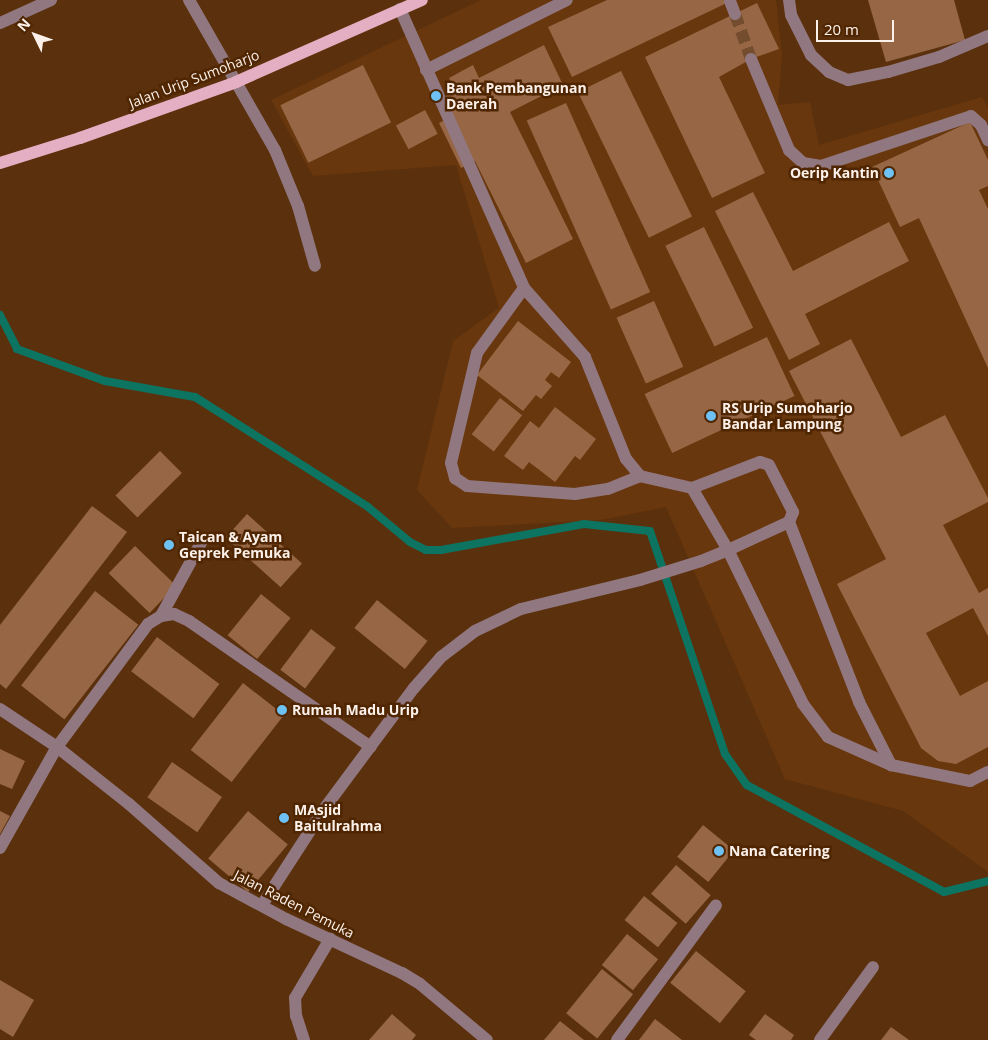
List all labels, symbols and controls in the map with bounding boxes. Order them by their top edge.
north arrow [10,10,60,60]
scale bar [818,10,896,42]
text: N [13,14,34,35]
text: 20 m [824,19,859,39]
street label: Jalan Urip Sumoharjo [126,46,262,112]
place label: Bank Pembangunan Daerah [446,80,587,112]
marker: Bank Pembangunan Daerah [430,90,442,102]
place label: Oerip Kantin [790,165,879,181]
marker: Oerip Kantin [883,167,895,179]
place label: RS Urip Sumoharjo Bandar Lampung [722,400,853,432]
marker: RS Urip Sumoharjo Bandar Lampung [704,409,718,423]
place label: Taican & Ayam Geprek Pemuka [179,529,290,562]
marker: Taican & Ayam Geprek Pemuka [163,539,175,551]
place label: Rumah Madu Urip [292,702,419,718]
marker: Rumah Madu Urip [276,704,288,716]
place label: MAsjid Baitulrahma [294,802,382,834]
marker: MAsjid Baitulrahma [278,812,290,824]
place label: Nana Catering [729,843,830,859]
marker: Nana Catering [713,845,725,857]
street label: Jalan Raden Pemuka [231,866,357,942]

